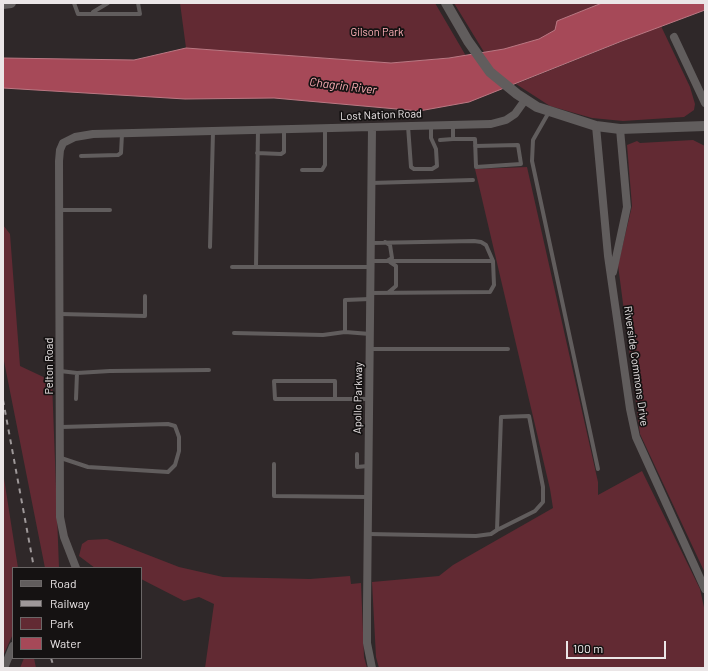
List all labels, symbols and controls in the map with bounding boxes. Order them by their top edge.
park label: Gilson Park [350,25,404,39]
water label: Chagrin River [309,75,377,97]
street label: Lost Nation Road [340,107,422,123]
street label: Riverside Commons Drive [621,305,651,427]
street label: Pelton Road [42,338,56,394]
street label: Apollo Parkway [351,362,365,434]
legend [12,567,142,659]
text: Road [50,576,77,590]
text: Railway [50,596,89,610]
text: Park [50,616,74,630]
scale bar [568,633,668,659]
text: Water [50,636,81,650]
text: 100 m [573,641,603,655]

